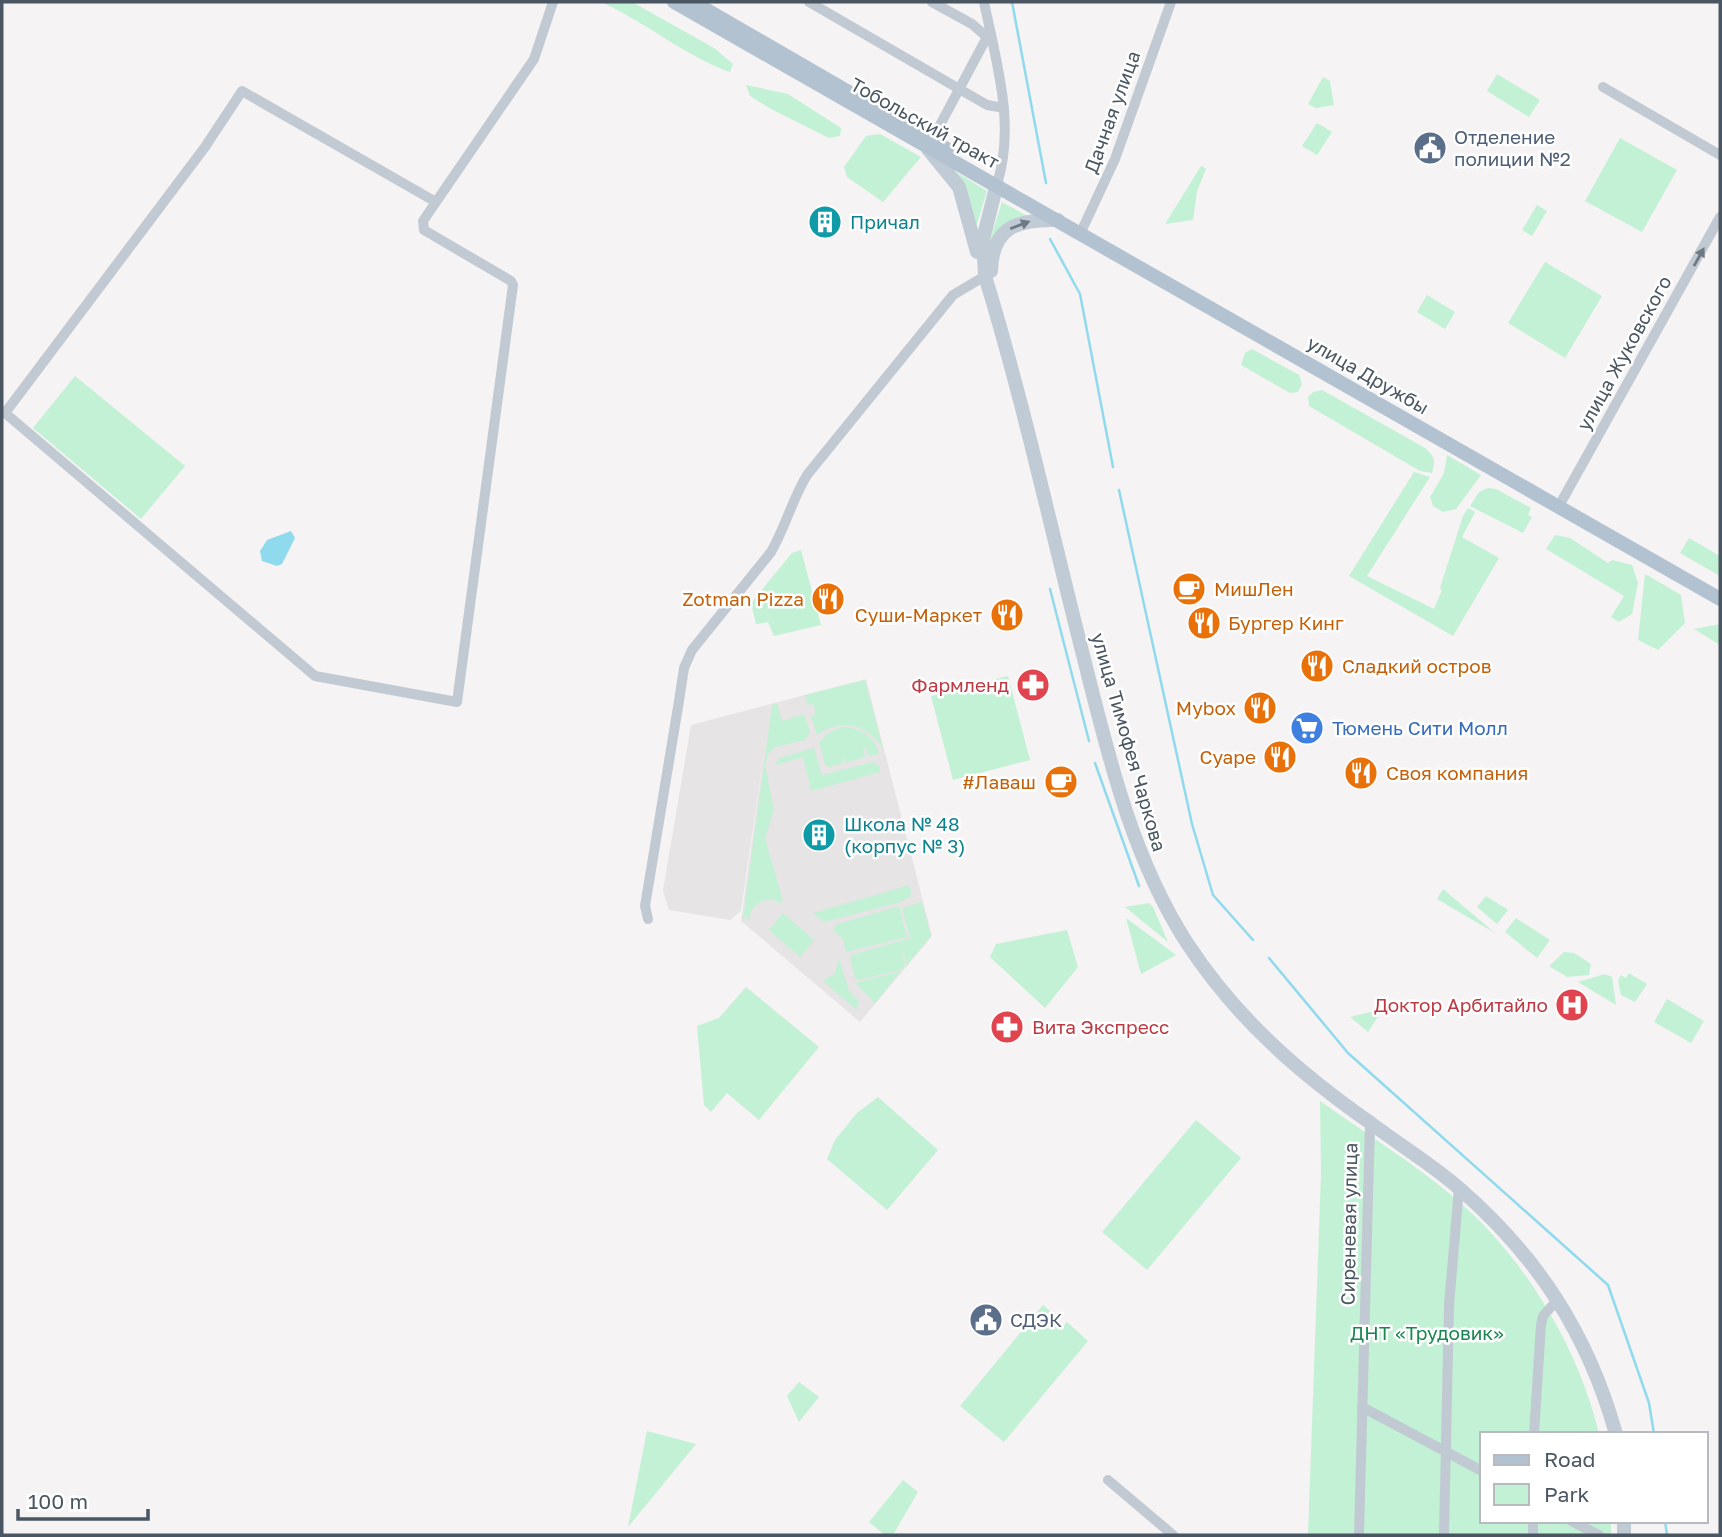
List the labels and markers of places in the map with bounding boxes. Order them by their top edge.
place label: Отделение полиции №2 [1454,125,1571,170]
public building icon: Отделение полиции №2 [1411,129,1449,167]
building icon: Причал [806,203,844,241]
place label: Причал [850,210,920,233]
cafe icon: МишЛен [1170,570,1208,608]
place label: МишЛен [1214,577,1294,600]
restaurant icon: Zotman Pizza [809,580,847,618]
place label: Zotman Pizza [682,587,804,610]
restaurant icon: Суши-Маркет [988,596,1026,634]
place label: Суши-Маркет [855,603,982,626]
restaurant icon: Бургер Кинг [1185,604,1223,642]
place label: Бургер Кинг [1228,611,1344,634]
restaurant icon: Сладкий остров [1298,647,1336,685]
place label: Сладкий остров [1342,654,1491,677]
pharmacy icon: Фармленд [1014,666,1052,704]
place label: Фармленд [911,673,1009,696]
restaurant icon: Mybox [1241,689,1279,727]
place label: Mybox [1176,696,1236,719]
supermarket icon: Тюмень Сити Молл [1288,709,1326,747]
place label: Тюмень Сити Молл [1332,716,1508,739]
restaurant icon: Суаре [1261,738,1299,776]
place label: Суаре [1200,745,1256,768]
restaurant icon: Своя компания [1342,754,1380,792]
place label: Своя компания [1386,761,1528,784]
cafe icon: #Лаваш [1042,763,1080,801]
place label: #Лаваш [962,770,1036,793]
place label: Школа № 48 (корпус № 3) [844,812,966,857]
building icon: Школа № 48 (корпус № 3) [800,816,838,854]
hospital icon: Доктор Арбитайло [1553,986,1591,1024]
place label: Доктор Арбитайло [1374,993,1548,1016]
pharmacy icon: Вита Экспресс [988,1008,1026,1046]
place label: Вита Экспресс [1032,1015,1169,1038]
public building icon: СДЭК [967,1301,1005,1339]
place label: СДЭК [1010,1308,1062,1331]

